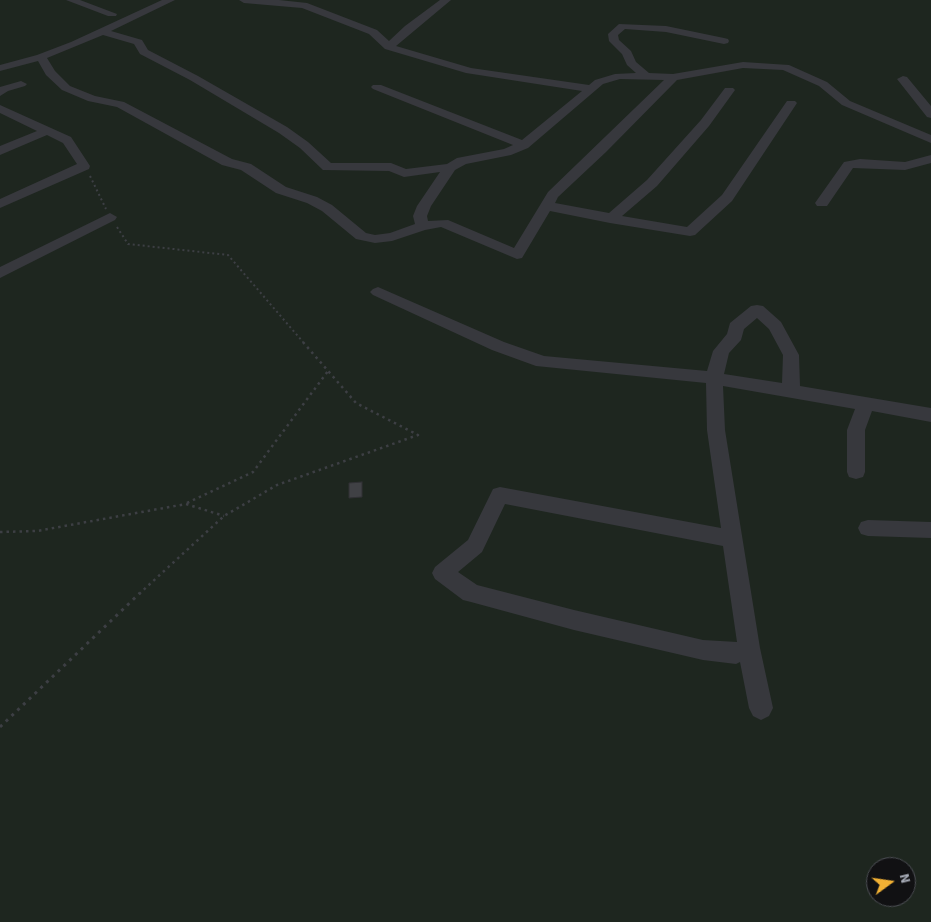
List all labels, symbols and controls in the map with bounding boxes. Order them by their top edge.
north arrow [866,857,916,907]
text: N [894,872,915,886]

